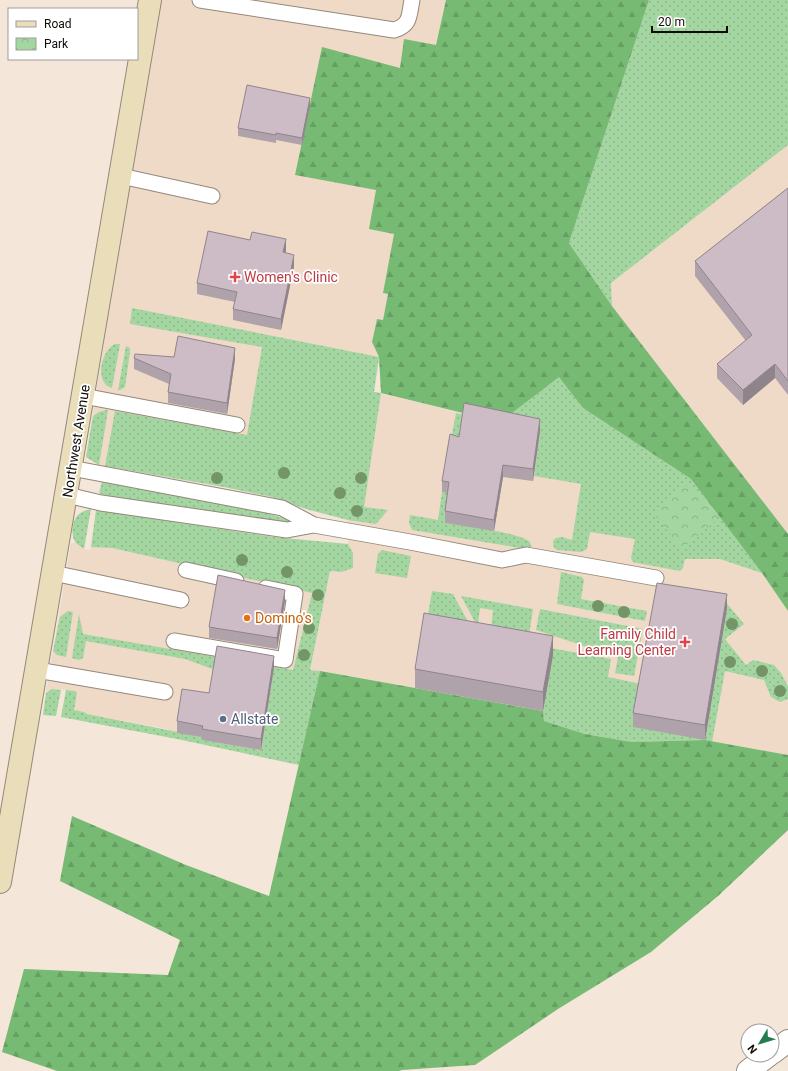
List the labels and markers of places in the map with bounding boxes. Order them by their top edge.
place label: Women's Clinic [244,269,338,285]
marker: Women's Clinic [229,271,241,283]
place label: Domino's [255,610,312,626]
marker: Domino's [242,613,252,623]
place label: Family Child Learning Center [577,626,676,658]
marker: Family Child Learning Center [679,636,691,648]
place label: Allstate [231,711,278,727]
marker: Allstate [218,714,228,724]

